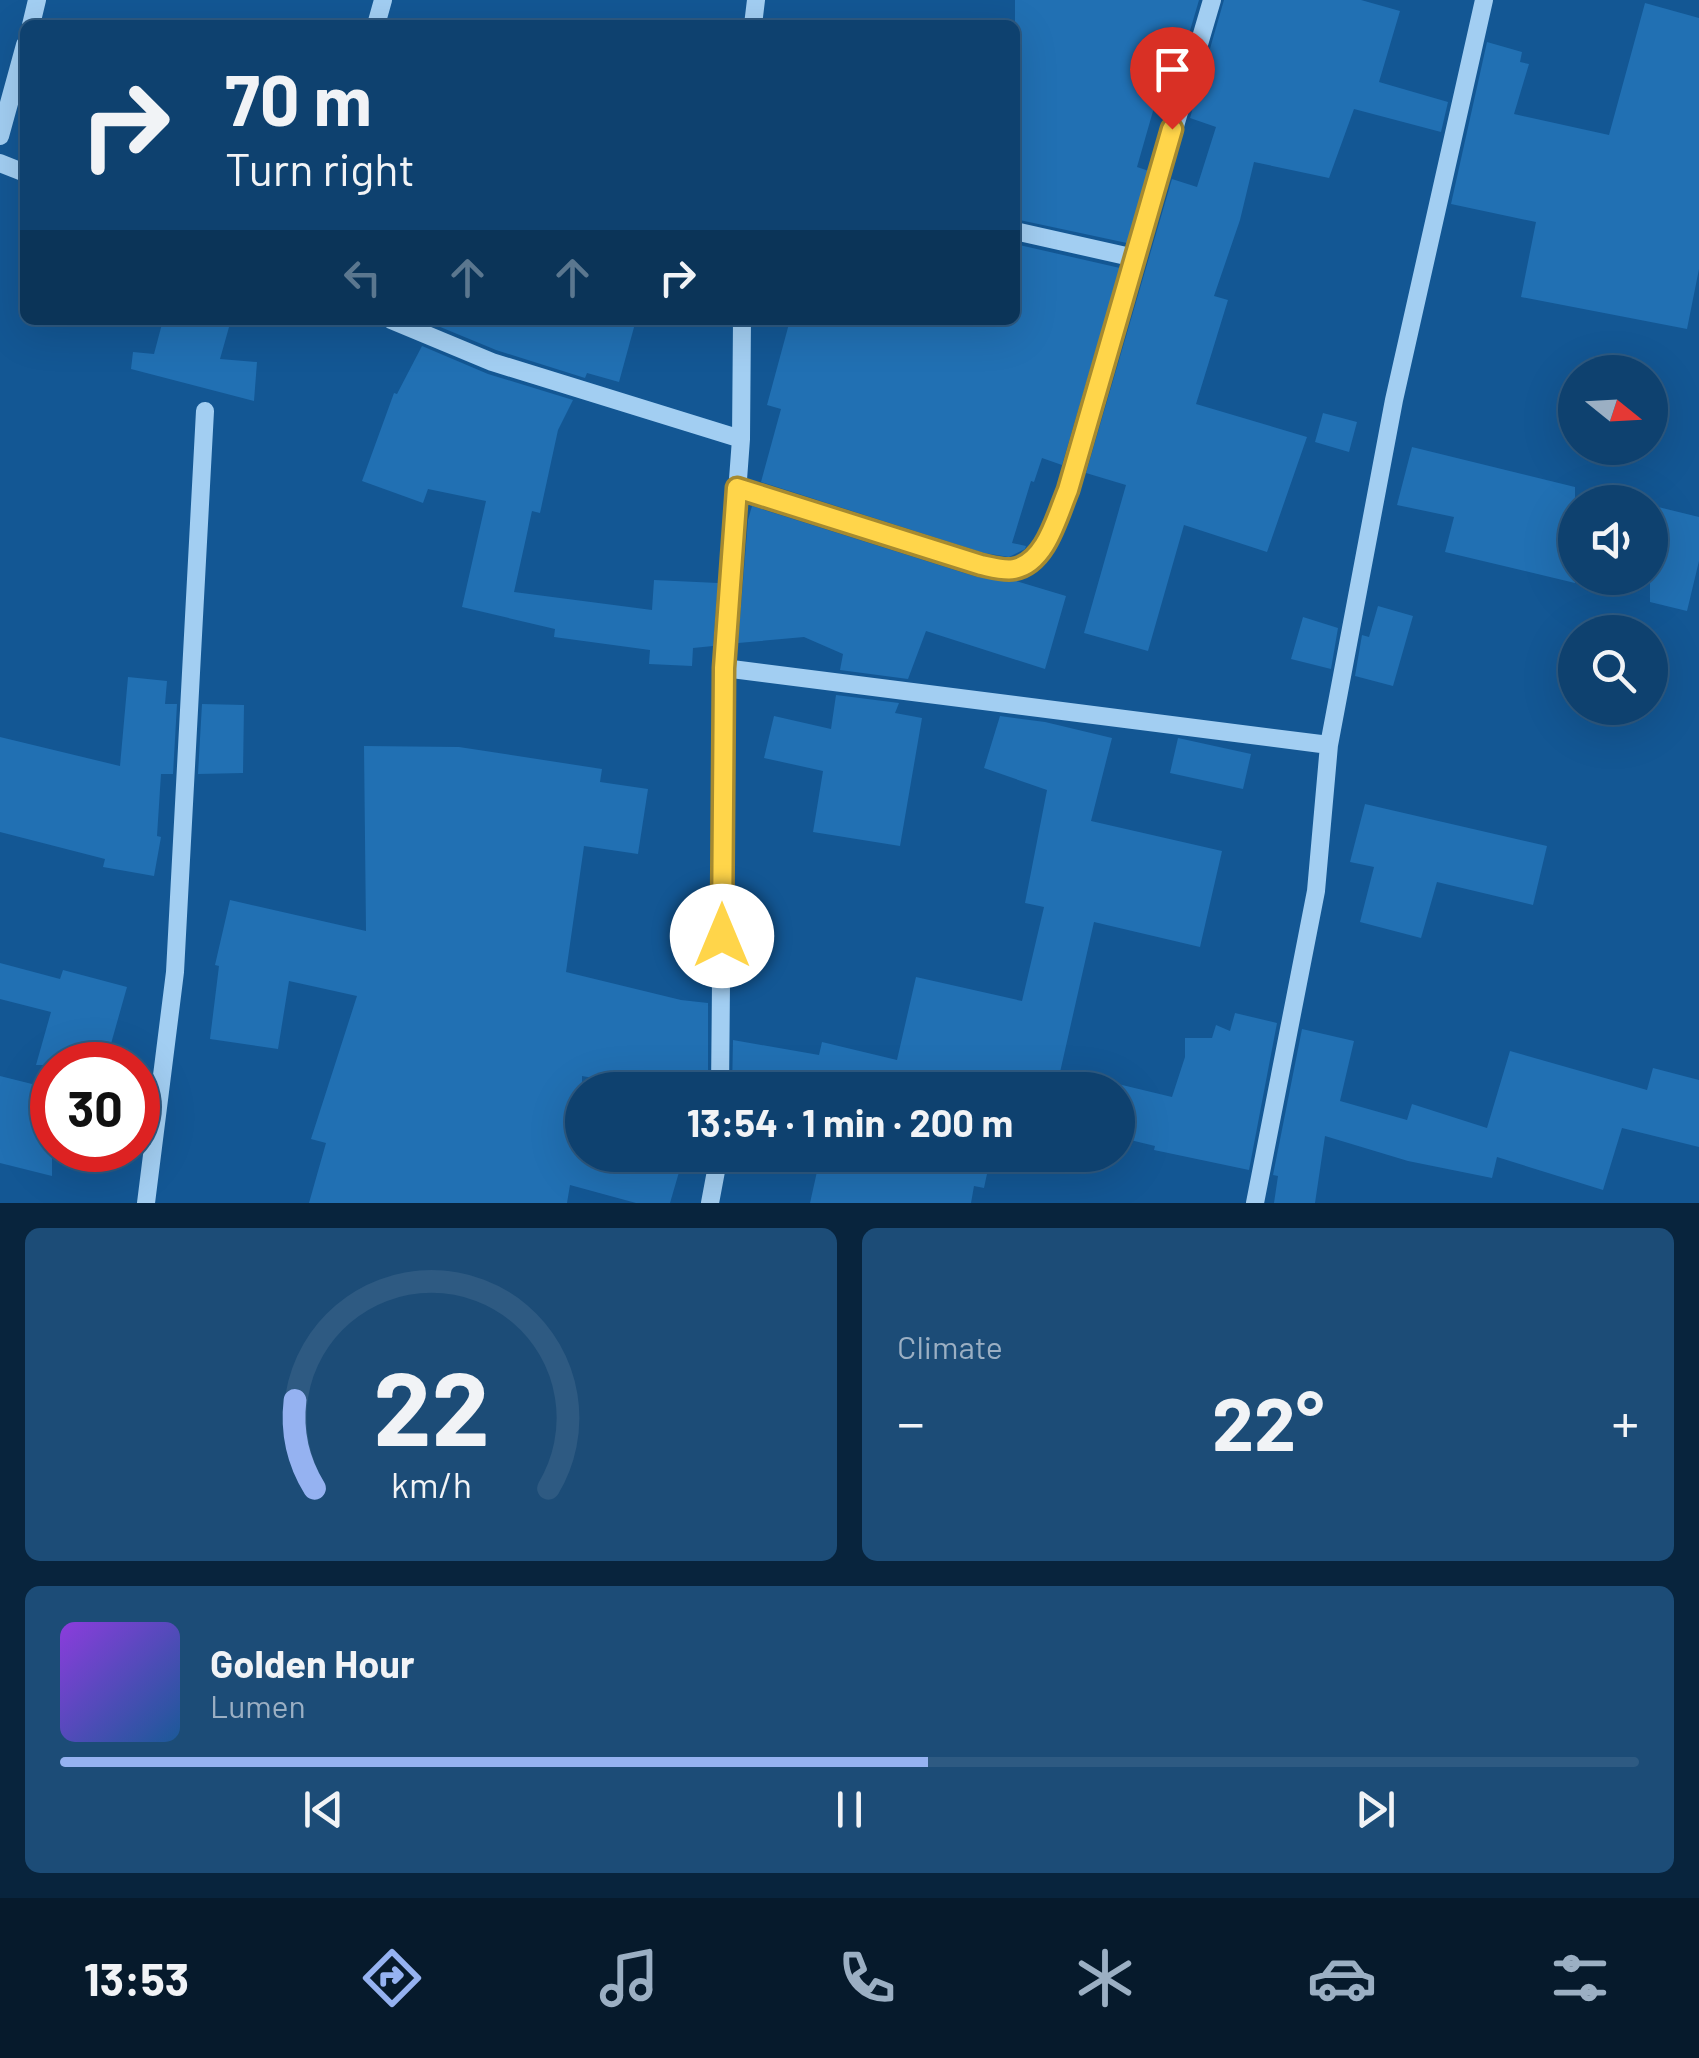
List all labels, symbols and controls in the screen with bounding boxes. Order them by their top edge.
pin [1130,27,1215,130]
icon: arrive [1145,42,1200,97]
text: 70 m [225,56,372,140]
icon: right [60,60,190,190]
text: Turn right [225,141,415,195]
icon: left [335,250,390,305]
icon: ahead [440,250,495,305]
icon: ahead [545,250,600,305]
icon: right [650,250,705,305]
north arrow [1558,355,1668,465]
map controls [1558,355,1668,725]
button: sound [1558,485,1668,595]
button: search [1558,615,1668,725]
position arrow [670,884,774,988]
speed limit sign: 30 [30,1042,160,1172]
text: 13:54 · 1 min · 200 m [687,1099,1013,1145]
text: Climate [897,1327,1003,1365]
text: 22 [373,1342,489,1467]
text: 22° [1212,1376,1324,1466]
text: − [897,1388,925,1454]
text: + [1611,1388,1639,1454]
text: km/h [391,1462,471,1505]
text: Golden Hour [210,1640,415,1686]
text: Lumen [210,1686,306,1724]
icon: previous [296,1782,351,1837]
icon: pause [822,1782,877,1837]
icon: next [1348,1782,1403,1837]
icon: directions [357,1943,427,2013]
icon: music [594,1943,664,2013]
icon: phone [832,1943,902,2013]
icon: climate [1070,1943,1140,2013]
icon: car [1307,1943,1377,2013]
icon: filters [1545,1943,1615,2013]
text: 13:53 [84,1951,189,2005]

